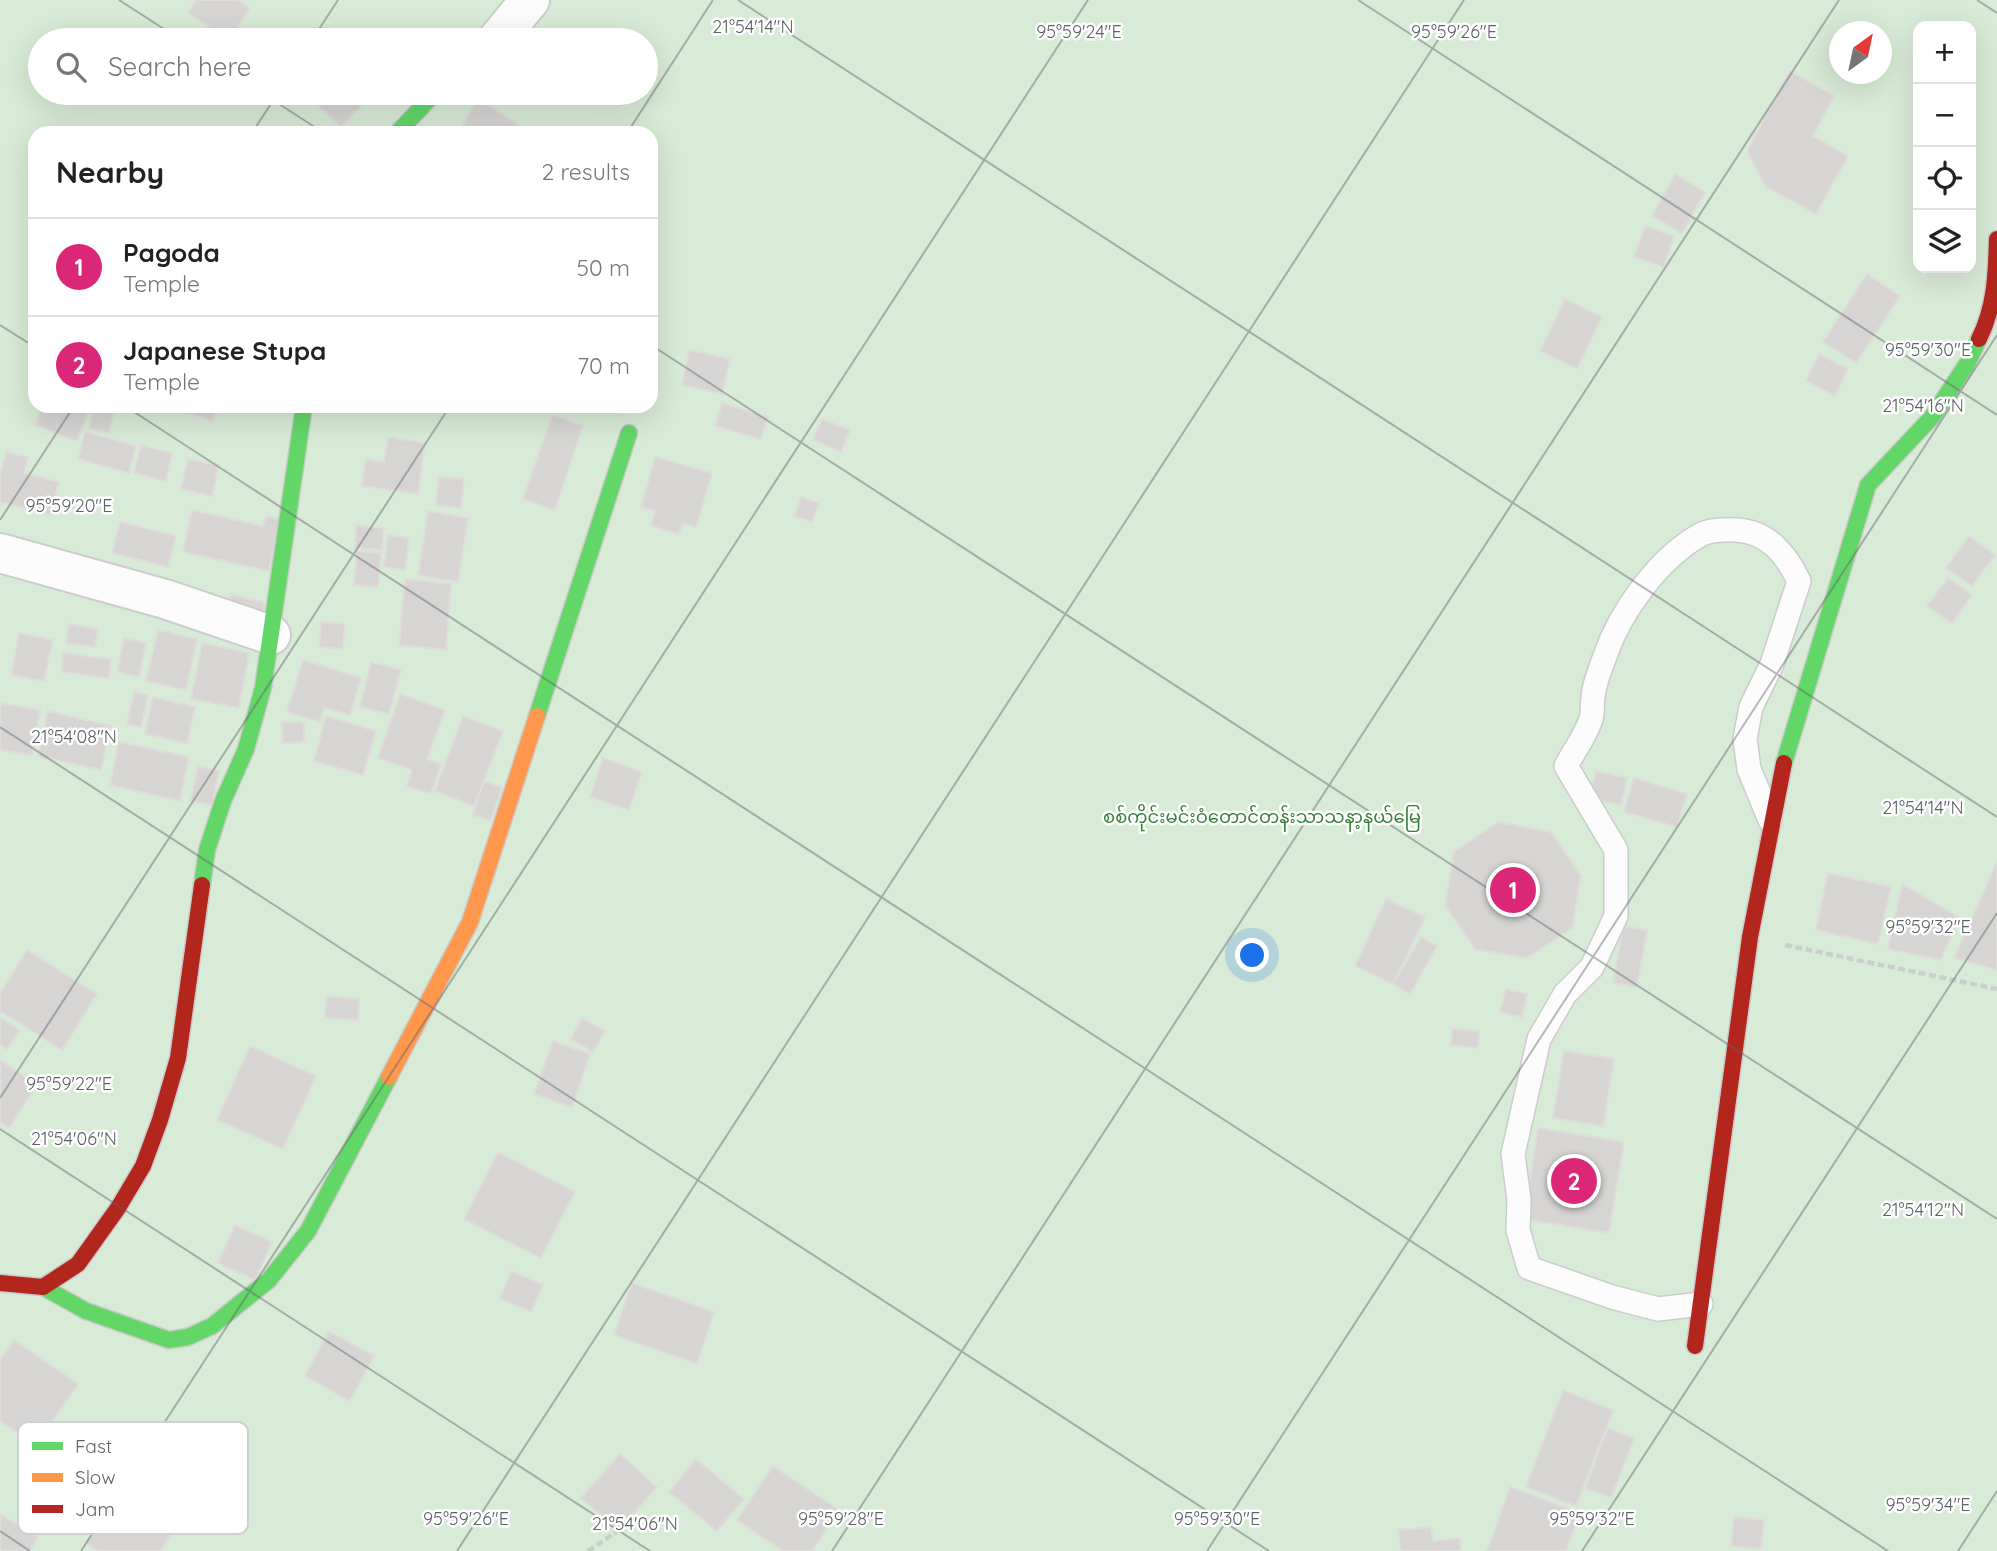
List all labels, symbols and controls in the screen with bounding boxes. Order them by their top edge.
text: 21°54'14"N [712,15,794,38]
text: 95°59'24"E [1036,20,1122,43]
text: 95°59'26"E [1411,20,1497,43]
north arrow [1829,21,1892,84]
map controls [1913,21,1976,273]
button: + [1913,21,1976,84]
search box [28,28,658,105]
icon: search [52,48,90,86]
text: Search here [108,50,252,83]
button: − [1913,84,1976,147]
button: locate [1913,147,1976,210]
text: Nearby [56,153,164,191]
text: 2 results [541,157,630,186]
button: layers [1913,210,1976,273]
text: Pagoda [123,236,220,269]
text: 1 [75,253,83,282]
text: 50 m [577,253,630,282]
text: Temple [123,269,200,298]
text: Japanese Stupa [123,334,326,367]
text: 95°59'30"E [1885,338,1971,361]
text: 2 [72,351,86,380]
text: 70 m [577,351,630,380]
text: Temple [123,367,200,396]
text: 21°54'16"N [1882,394,1964,417]
text: 95°59'20"E [26,494,112,517]
text: 21°54'08"N [31,725,117,748]
text: 21°54'14"N [1882,796,1964,819]
park label: စစ်ကိုင်းမင်းဝံတောင်တန်းသာသနာ့နယ်မြေ [1103,803,1421,832]
pin: 1 [1490,864,1536,916]
text: 95°59'32"E [1885,915,1971,938]
your location [1235,938,1269,972]
text: 95°59'22"E [26,1072,112,1095]
text: 21°54'06"N [31,1127,117,1150]
pin: 2 [1551,1155,1597,1207]
text: 21°54'12"N [1882,1198,1964,1221]
legend [18,1422,248,1534]
text: Fast [75,1434,112,1458]
text: Slow [75,1465,116,1489]
text: 95°59'34"E [1885,1493,1971,1516]
text: Jam [75,1497,115,1521]
text: 95°59'26"E [423,1507,509,1530]
text: 95°59'28"E [798,1507,884,1530]
text: 95°59'30"E [1174,1507,1260,1530]
text: 95°59'32"E [1549,1507,1635,1530]
text: 21°54'06"N [592,1512,678,1535]

